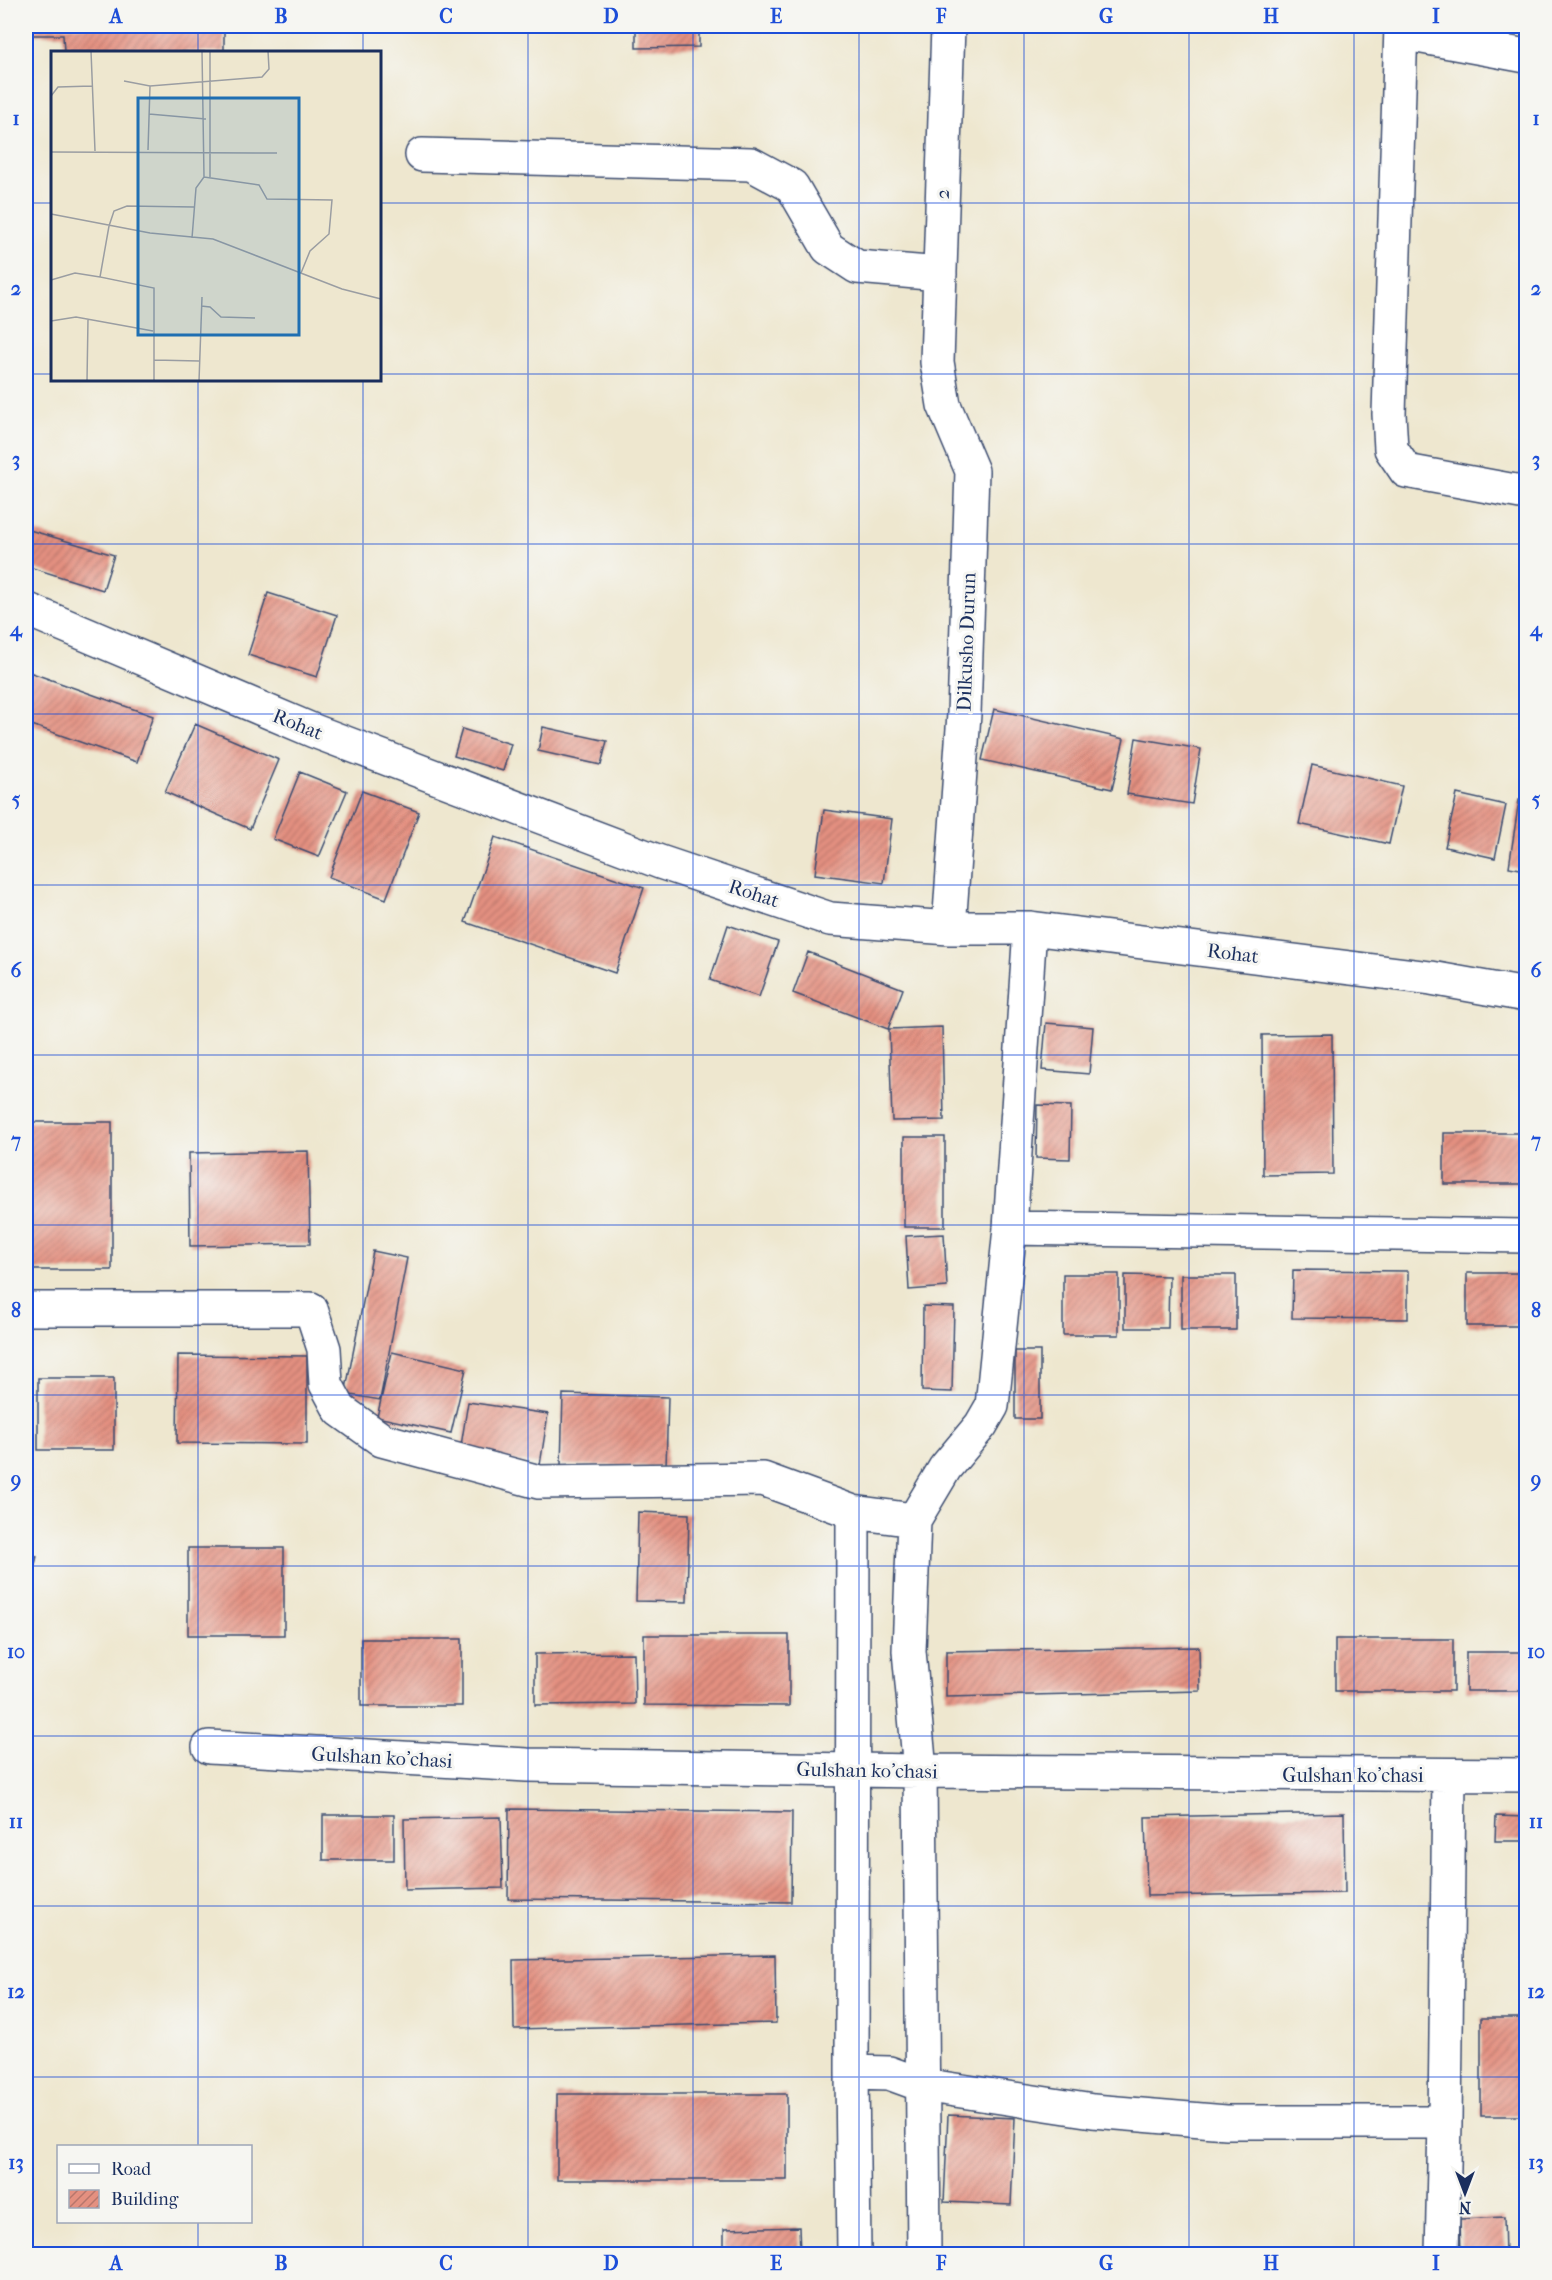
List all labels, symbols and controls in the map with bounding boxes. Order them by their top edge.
text: A [108,5,124,28]
text: B [274,5,288,28]
text: C [439,5,453,28]
text: D [603,5,619,28]
text: E [770,5,782,28]
text: F [935,5,947,28]
text: G [1099,5,1113,28]
text: H [1263,5,1279,28]
text: I [1432,5,1440,28]
inset map [51,51,381,381]
text: 1 [12,107,20,130]
text: 1 [1532,107,1540,130]
street label: 2 [931,188,954,200]
text: 2 [11,277,21,300]
text: 2 [1531,277,1541,300]
text: 3 [12,448,20,471]
text: 3 [1532,448,1540,471]
street label: Dilkusho Durun [953,572,980,712]
text: 4 [9,618,23,642]
text: 4 [1529,618,1543,642]
street label: Rohat [269,704,326,745]
text: 5 [12,788,21,811]
text: 5 [1532,788,1541,811]
street label: Rohat [726,875,782,912]
street label: Rohat [1206,939,1260,968]
text: 6 [11,959,23,982]
text: 6 [1531,959,1543,982]
text: 7 [10,1129,21,1152]
text: 7 [1530,1129,1541,1152]
text: 8 [11,1299,21,1322]
text: 8 [1531,1299,1541,1322]
text: 9 [10,1469,21,1492]
text: 9 [1530,1469,1541,1492]
text: 10 [7,1640,25,1663]
text: 10 [1527,1640,1545,1663]
street label: Gulshan ko'chasi [311,1742,453,1773]
street label: Gulshan ko'chasi [796,1758,938,1783]
street label: Gulshan ko'chasi [1282,1764,1424,1787]
text: 11 [9,1810,23,1833]
text: 11 [1529,1810,1543,1833]
text: 12 [7,1980,25,2003]
text: 12 [1527,1980,1545,2003]
legend [57,2145,252,2223]
text: 13 [8,2151,24,2174]
text: 13 [1528,2151,1544,2174]
text: Road [111,2159,151,2180]
north arrow [1435,2163,1495,2223]
text: Building [111,2189,179,2210]
text: N [1458,2198,1471,2217]
text: A [108,2252,124,2275]
text: B [274,2252,288,2275]
text: C [439,2252,453,2275]
text: D [603,2252,619,2275]
text: E [770,2252,782,2275]
text: F [935,2252,947,2275]
text: G [1099,2252,1113,2275]
text: H [1263,2252,1279,2275]
text: I [1432,2252,1440,2275]

